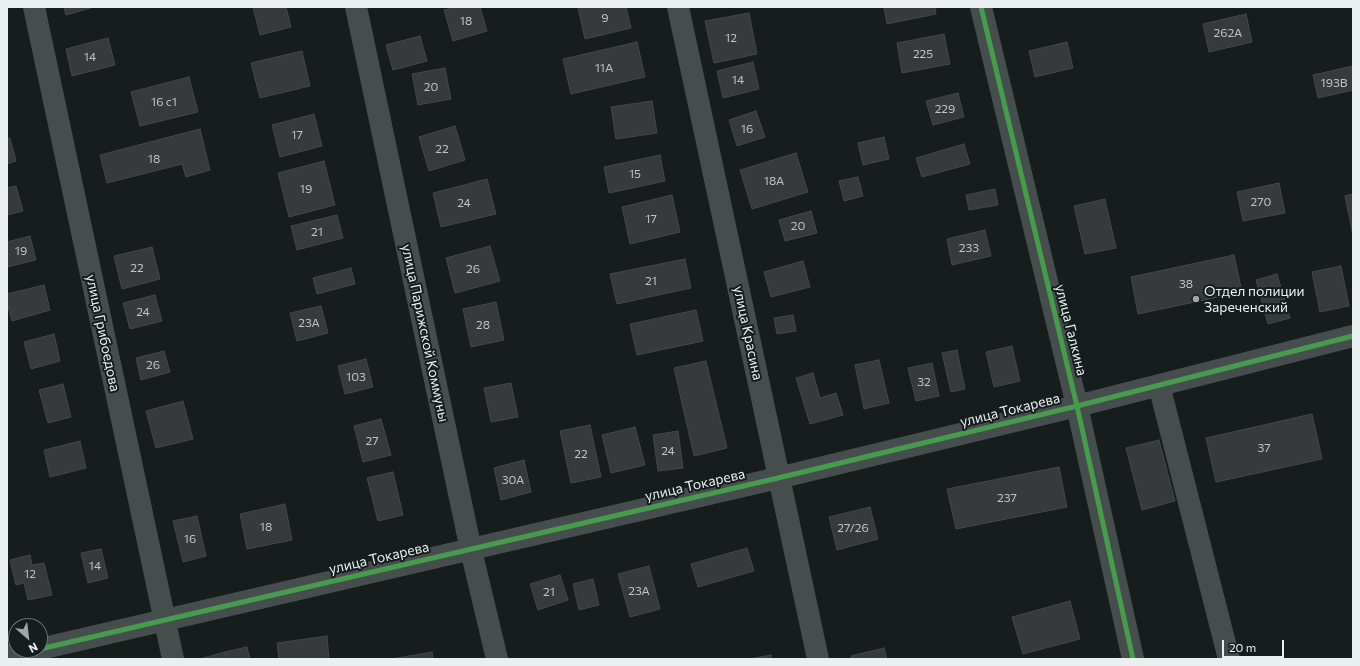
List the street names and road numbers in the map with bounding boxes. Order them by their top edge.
street label: улица Парижской Коммуны [398,243,452,423]
street label: улица Грибоедова [82,273,124,393]
street label: улица Галкина [1052,282,1090,378]
street label: улица Красина [730,284,766,382]
street label: улица Токарева [958,389,1062,431]
street label: улица Токарева [643,465,747,505]
street label: улица Токарева [327,538,431,578]

